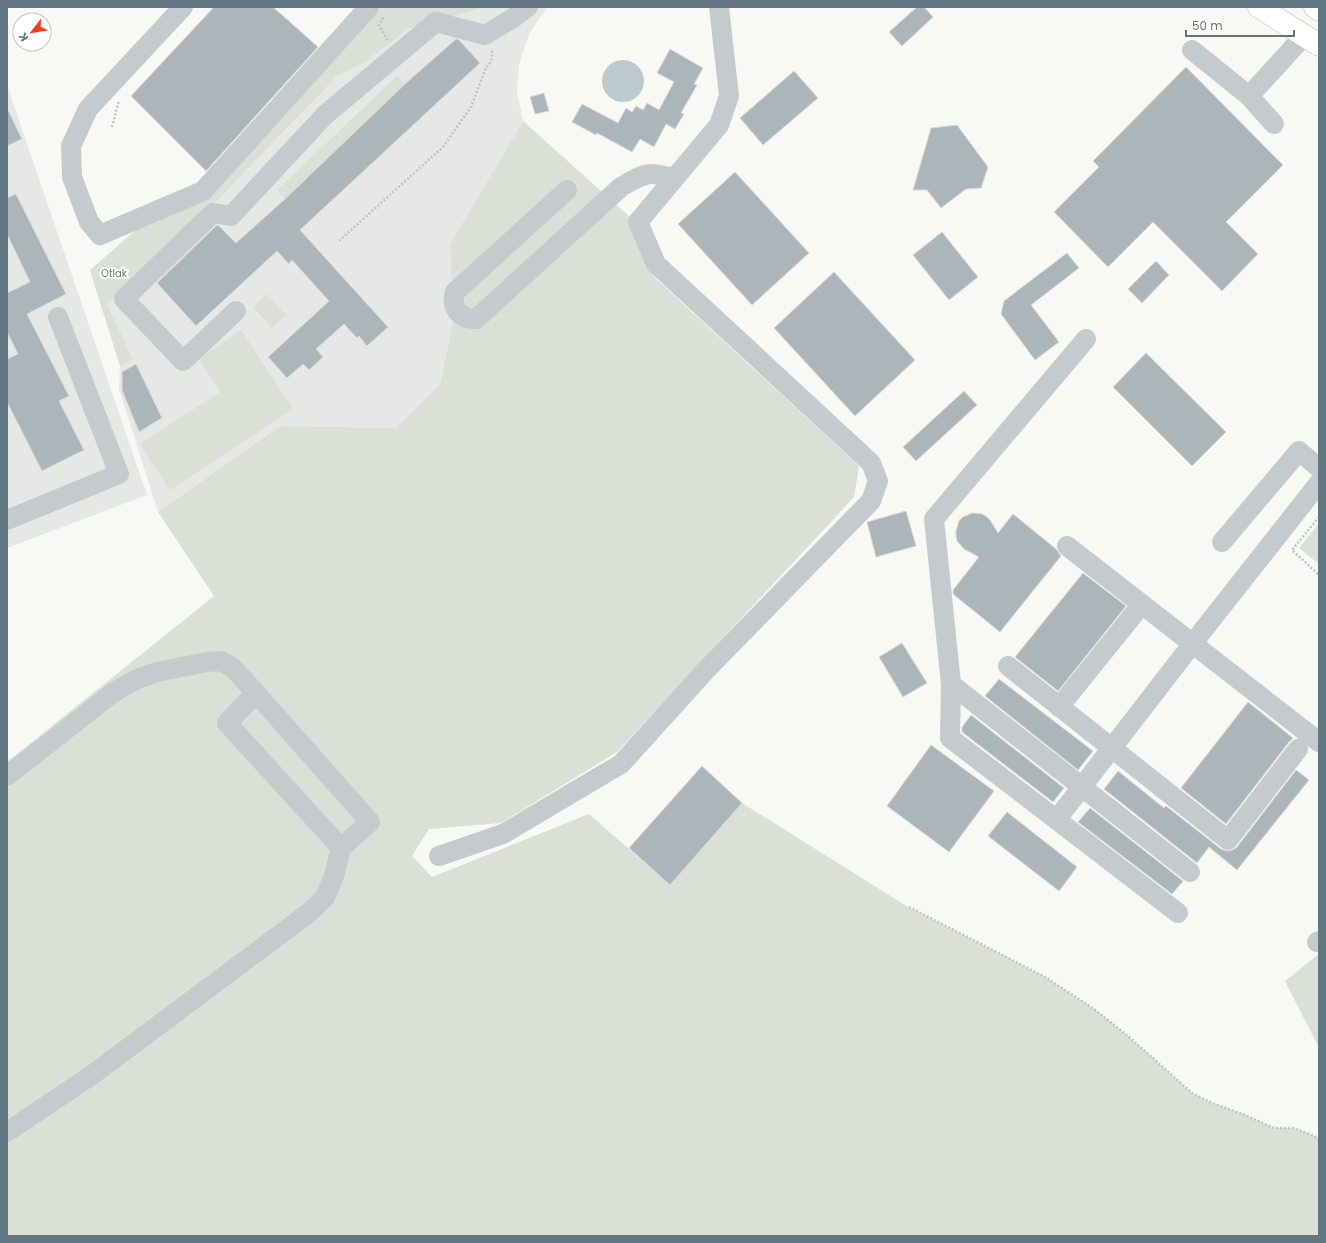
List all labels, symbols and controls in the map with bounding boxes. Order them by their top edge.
north arrow [12,12,52,52]
scale bar [1186,12,1294,38]
text: 50 m [1192,17,1223,34]
text: K [14,29,32,45]
park label: Otlak [101,266,128,281]

